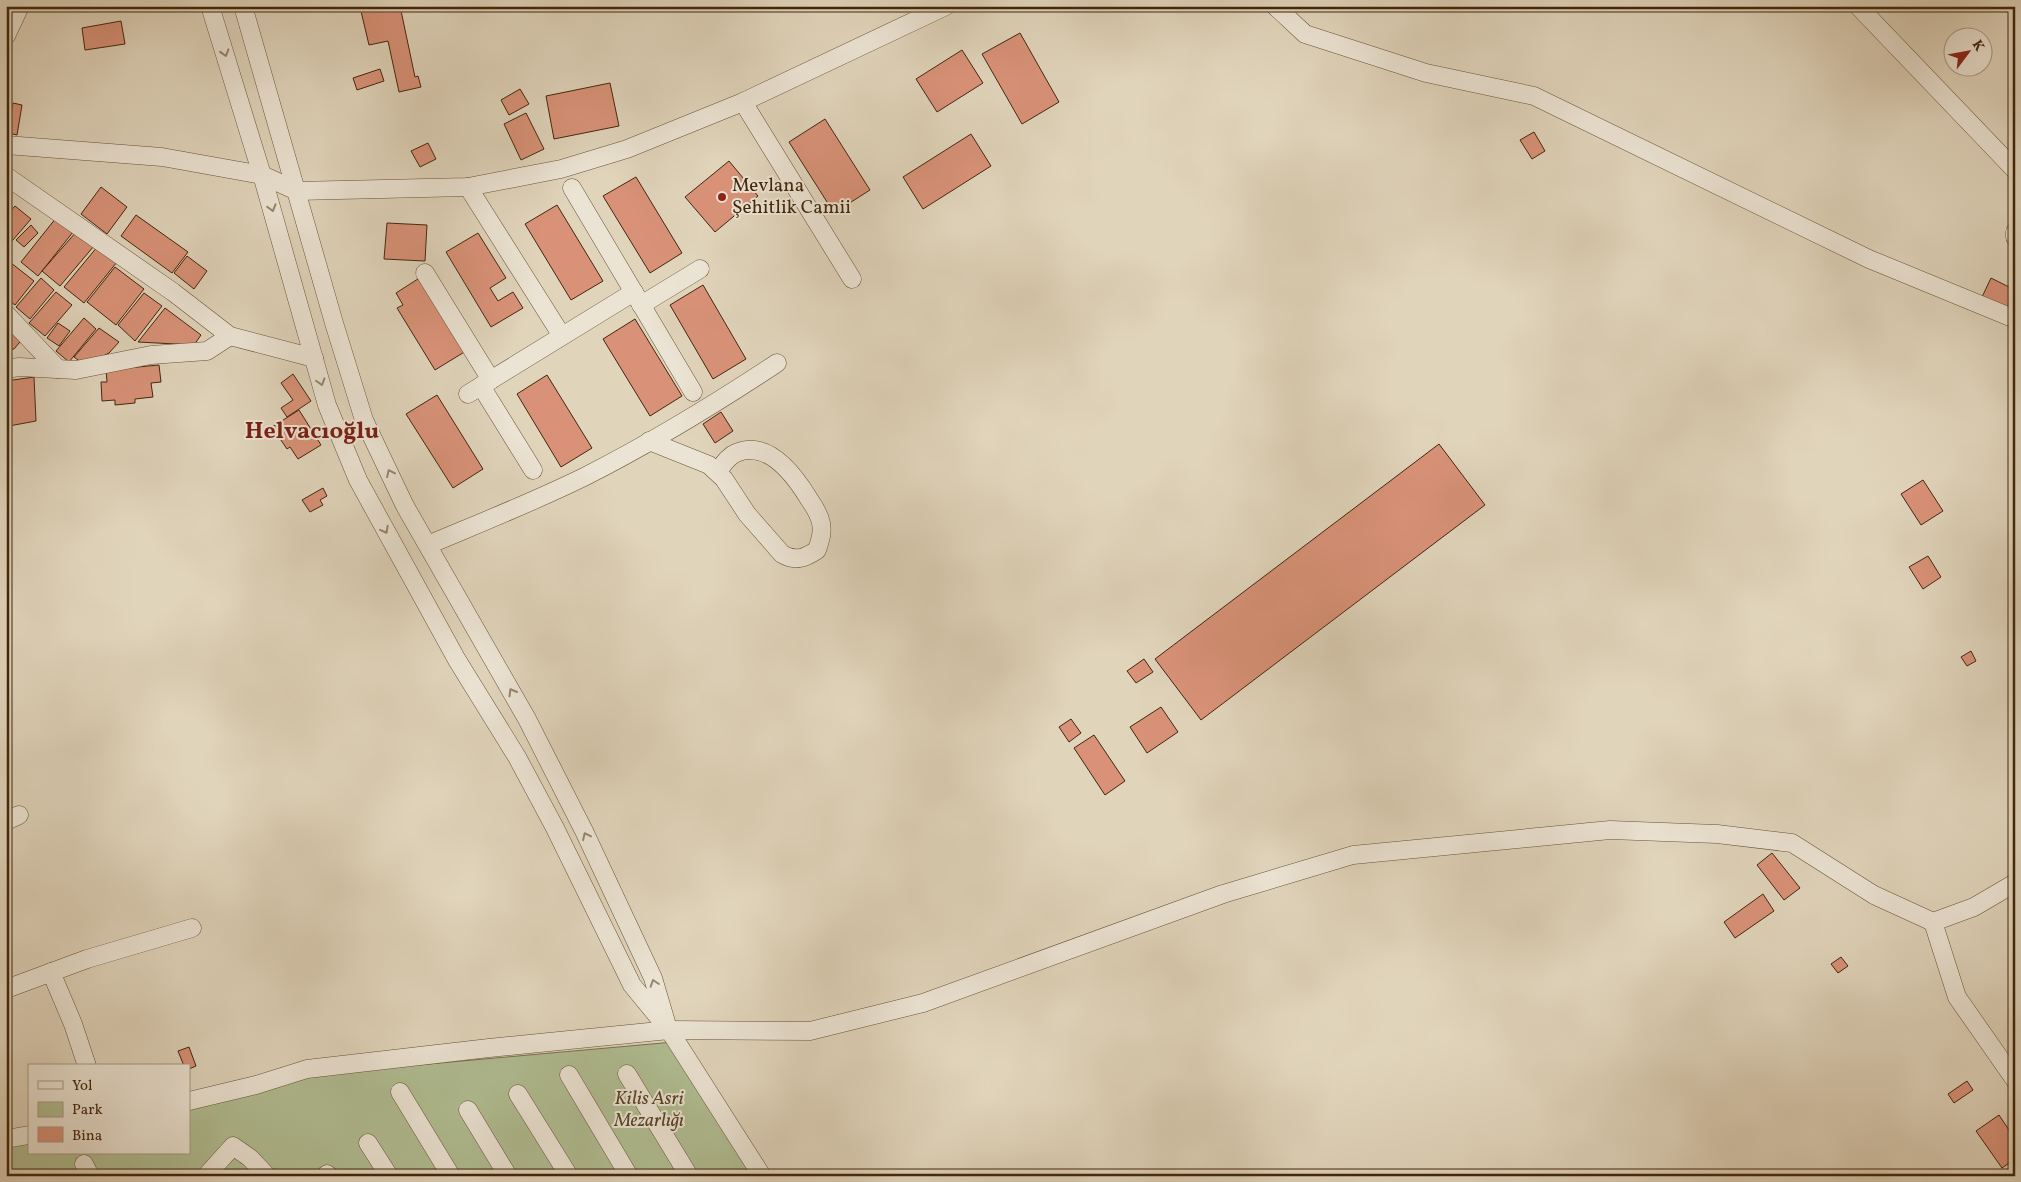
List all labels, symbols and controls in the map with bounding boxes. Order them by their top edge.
north arrow [1944,28,1994,78]
text: K [1967,37,1988,55]
one-way arrow [219,48,229,56]
place label: Mevlana Şehitlik Camii [732,173,851,221]
marker: Mevlana Şehitlik Camii [716,191,728,203]
one-way arrow [266,204,277,213]
one-way arrow [315,377,325,385]
district label: Helvacıoğlu [245,415,380,449]
one-way arrow [386,469,396,478]
one-way arrow [379,525,389,534]
one-way arrow [508,688,518,697]
one-way arrow [582,832,592,841]
one-way arrow [650,980,660,988]
legend [28,1064,190,1154]
text: Yol [72,1076,92,1097]
park label: Kilis Asri Mezarlığı [613,1086,684,1134]
text: Park [72,1100,103,1121]
text: Bina [72,1126,102,1147]

